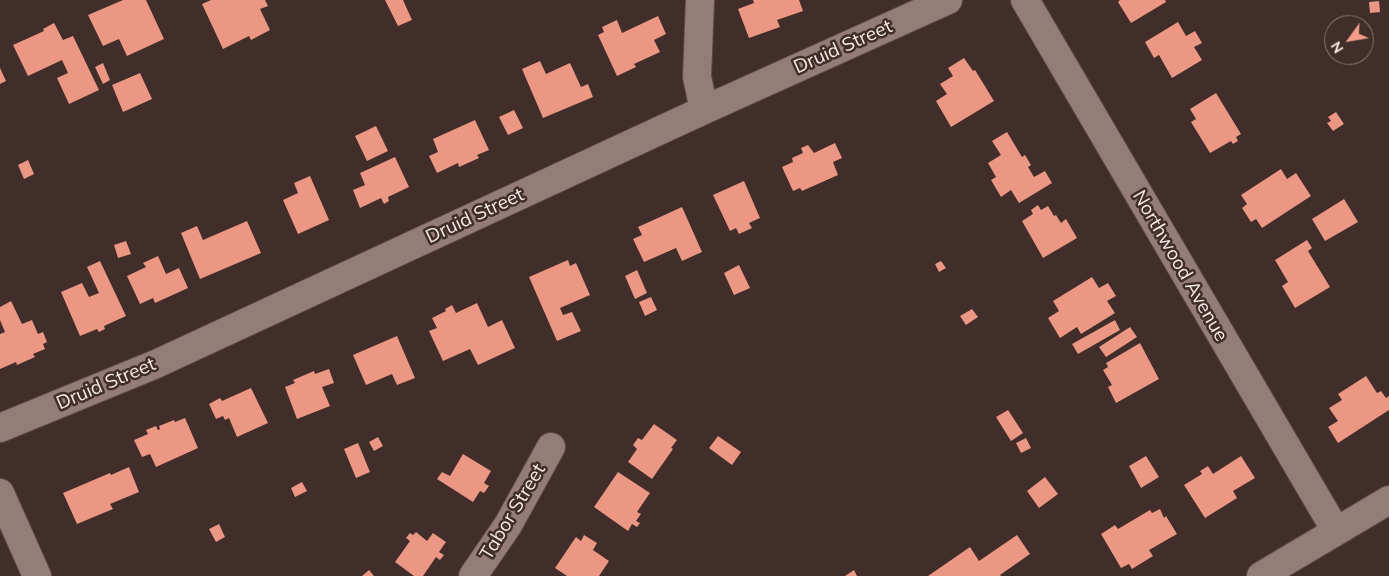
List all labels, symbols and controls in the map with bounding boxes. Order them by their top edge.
street label: Druid Street [790,15,896,79]
north arrow [1324,15,1374,65]
text: N [1327,38,1348,57]
street label: Druid Street [422,183,528,249]
street label: Northwood Avenue [1127,186,1233,346]
street label: Druid Street [53,353,159,415]
street label: Tabor Street [475,460,551,564]

